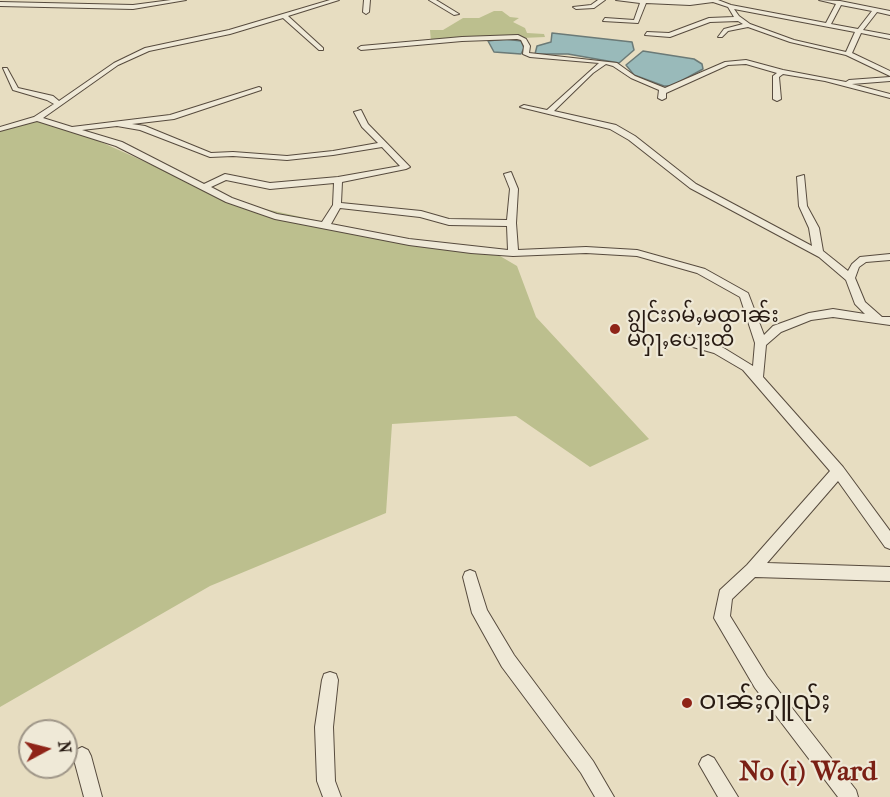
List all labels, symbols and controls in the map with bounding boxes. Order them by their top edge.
place label: ၵျွင်းၵမ်ႇမထၢၼ်း မႁႃႇပေႃးထိ [627,304,779,354]
marker: ၵျွင်းၵမ်ႇမထၢၼ်း မႁႃႇပေႃးထိ [608,322,622,336]
place label: ဝၢၼ်ႈႁူၺ်ႈ [699,687,830,719]
marker: ဝၢၼ်ႈႁူၺ်ႈ [680,696,694,710]
north arrow [18,719,78,779]
text: N [54,740,75,754]
district label: No (1) Ward [739,756,877,790]

